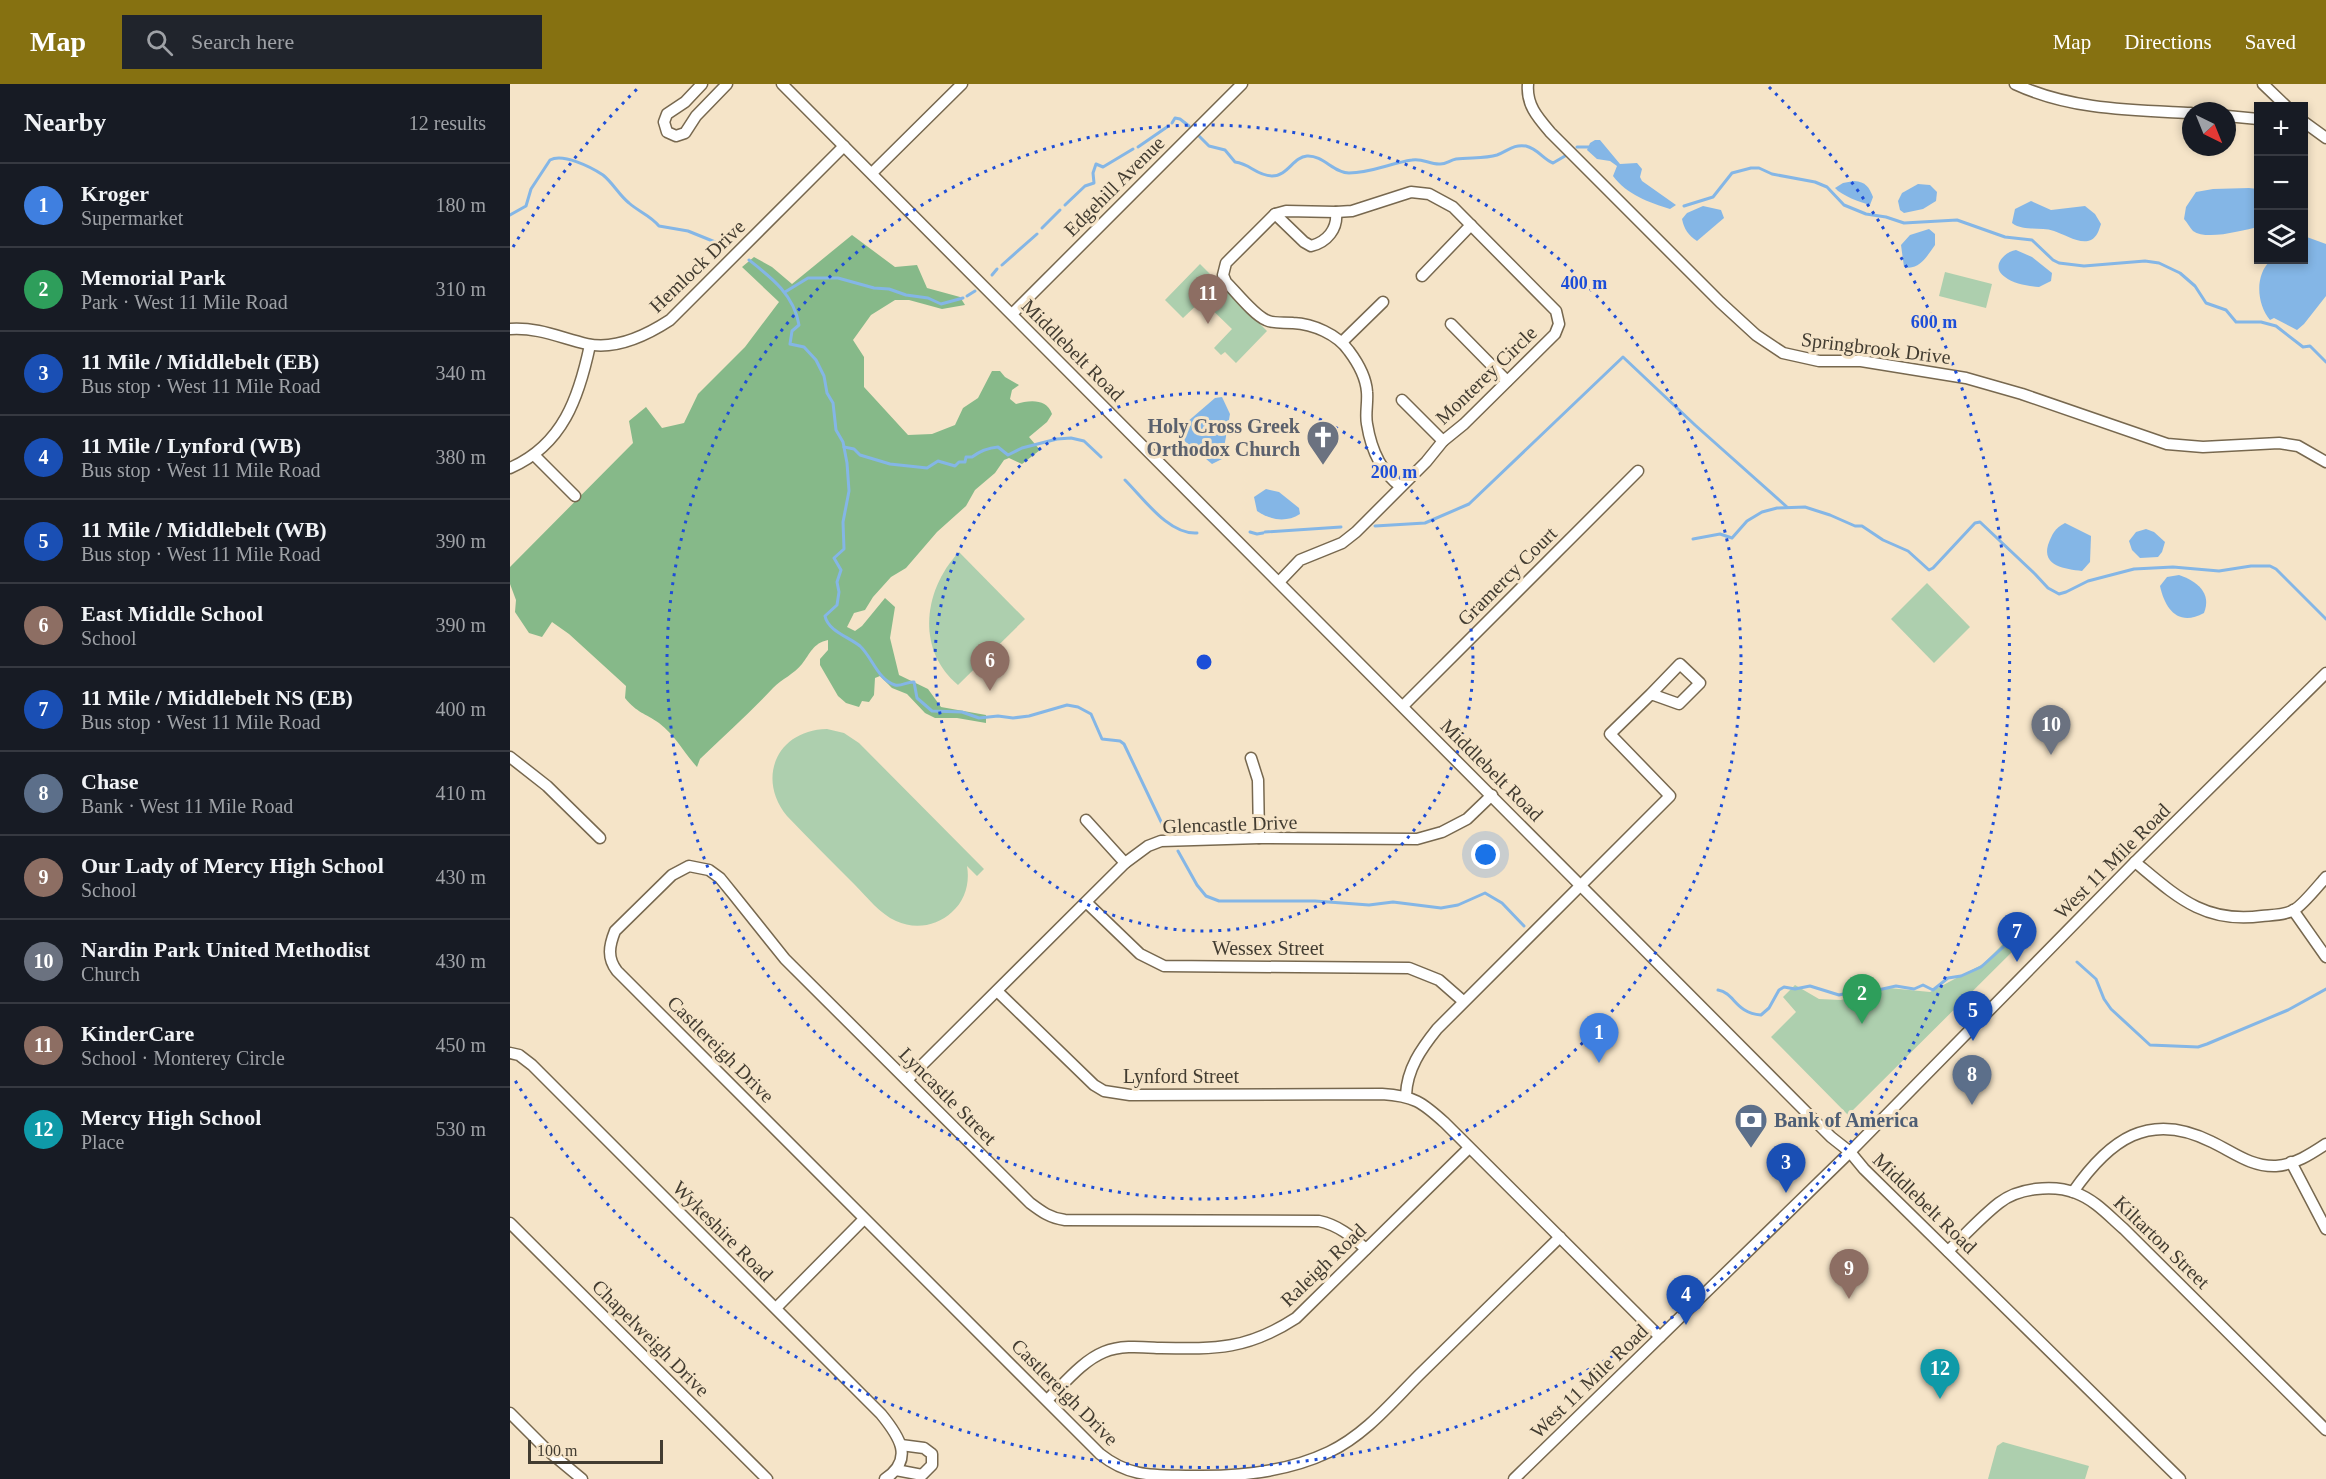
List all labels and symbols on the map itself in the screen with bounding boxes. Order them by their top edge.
north arrow [2182,102,2236,156]
street label: Edgehill Avenue [1059,131,1169,241]
street label: Hemlock Drive [645,215,749,317]
text: 400 m [1561,273,1607,293]
pin: 11 [1188,274,1228,324]
street label: Middlebelt Road [1017,294,1129,406]
text: 600 m [1911,312,1957,332]
street label: Monterey Circle [1431,321,1542,429]
street label: Springbrook Drive [1800,328,1952,369]
place label: Holy Cross Greek Orthodox Church [1146,415,1301,460]
church icon: Holy Cross Greek Orthodox Church [1305,419,1341,466]
text: 200 m [1371,462,1417,482]
street label: Gramercy Court [1453,522,1562,631]
pin: 6 [970,642,1010,691]
centre of rings [1194,652,1214,672]
pin: 10 [2032,706,2070,755]
street label: Middlebelt Road [1436,714,1548,826]
street label: West 11 Mile Road [2050,799,2174,923]
street label: Glencastle Drive [1162,811,1298,837]
your location [1471,840,1500,869]
pin: 7 [1998,912,2036,962]
street label: Wessex Street [1212,937,1325,959]
pin: 2 [1842,974,1882,1024]
street label: Castlereigh Drive [662,991,779,1108]
pin: 5 [1954,992,1992,1041]
pin: 1 [1580,1014,1618,1063]
street label: Lyncastle Street [894,1043,1001,1150]
pin: 8 [1952,1056,1992,1105]
street label: Lynford Street [1123,1065,1239,1088]
bank icon: Bank of America [1733,1102,1769,1149]
place label: Bank of America [1774,1109,1918,1131]
pin: 3 [1766,1144,1806,1193]
street label: Middlebelt Road [1869,1148,1981,1258]
street label: Wykeshire Road [668,1176,778,1286]
street label: Kiltarton Street [2110,1191,2215,1293]
street label: Raleigh Road [1276,1219,1371,1312]
pin: 9 [1830,1250,1868,1299]
street label: Chapelweigh Drive [587,1275,714,1402]
pin: 4 [1666,1276,1706,1325]
street label: West 11 Mile Road [1526,1320,1652,1442]
street label: Castlereigh Drive [1006,1334,1123,1451]
pin: 12 [1920,1350,1960,1399]
scale bar [528,1437,663,1464]

